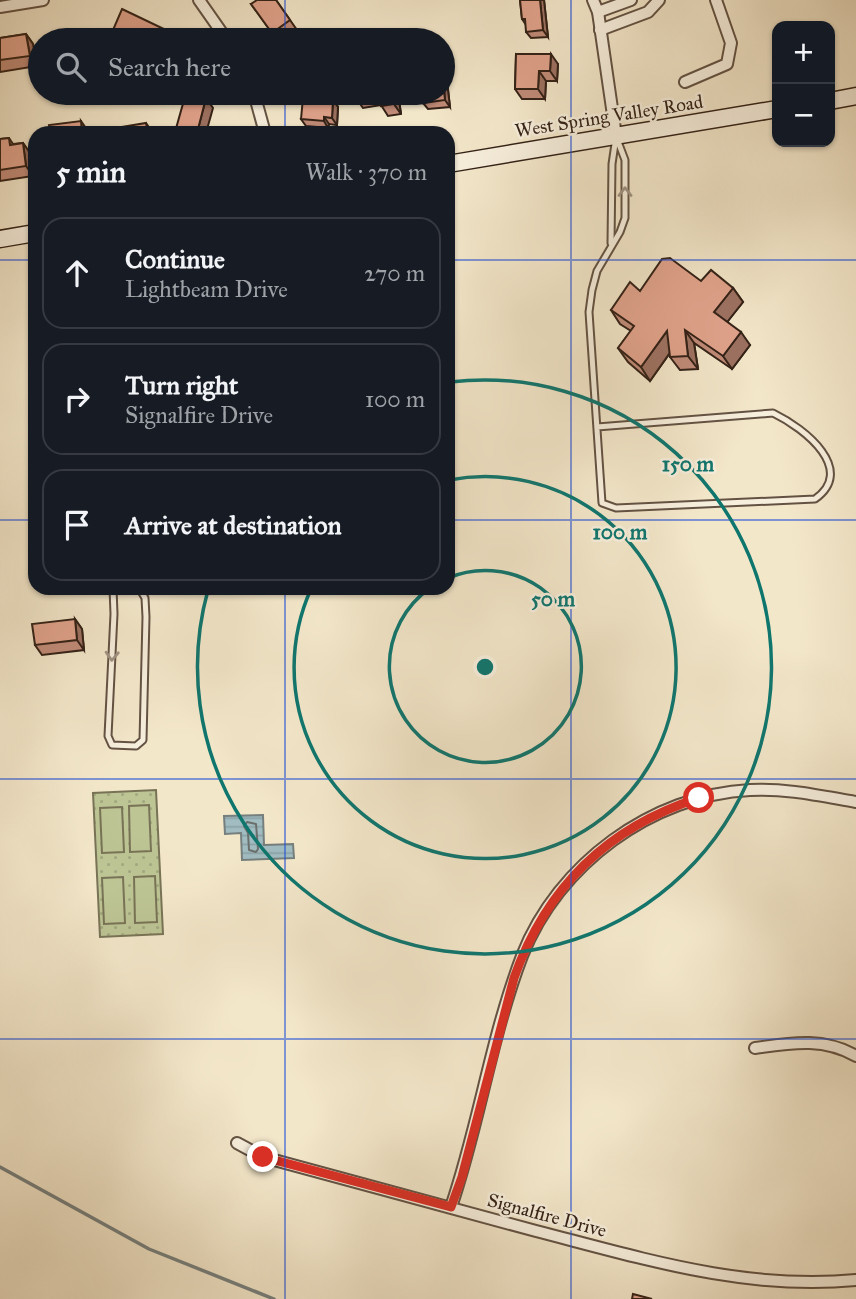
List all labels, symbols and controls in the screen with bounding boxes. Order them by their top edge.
map controls [772,21,835,147]
button: + [772,21,835,84]
search box [28,28,455,105]
icon: search [52,48,90,86]
text: Search here [108,51,231,83]
button: − [772,84,835,147]
street label: West Spring Valley Road [513,90,705,143]
text: 5 min [56,154,126,190]
text: Walk · 370 m [306,158,427,186]
one-way arrow [617,186,633,197]
text: Continue [125,243,225,275]
icon: ahead [58,254,96,292]
text: 270 m [364,259,425,287]
text: Lightbeam Drive [125,275,288,303]
text: Turn right [125,369,238,401]
icon: right [58,380,96,418]
text: 100 m [365,385,425,413]
text: Signalfire Drive [125,401,273,429]
text: 150 m [662,451,714,477]
icon: arrive [58,506,96,544]
text: Arrive at destination [125,509,342,541]
text: 100 m [593,519,648,545]
text: 50 m [531,586,575,612]
one-way arrow [105,651,120,662]
centre of rings [473,655,497,679]
route start [683,782,714,813]
route end [247,1141,278,1172]
street label: Signalfire Drive [485,1188,609,1243]

